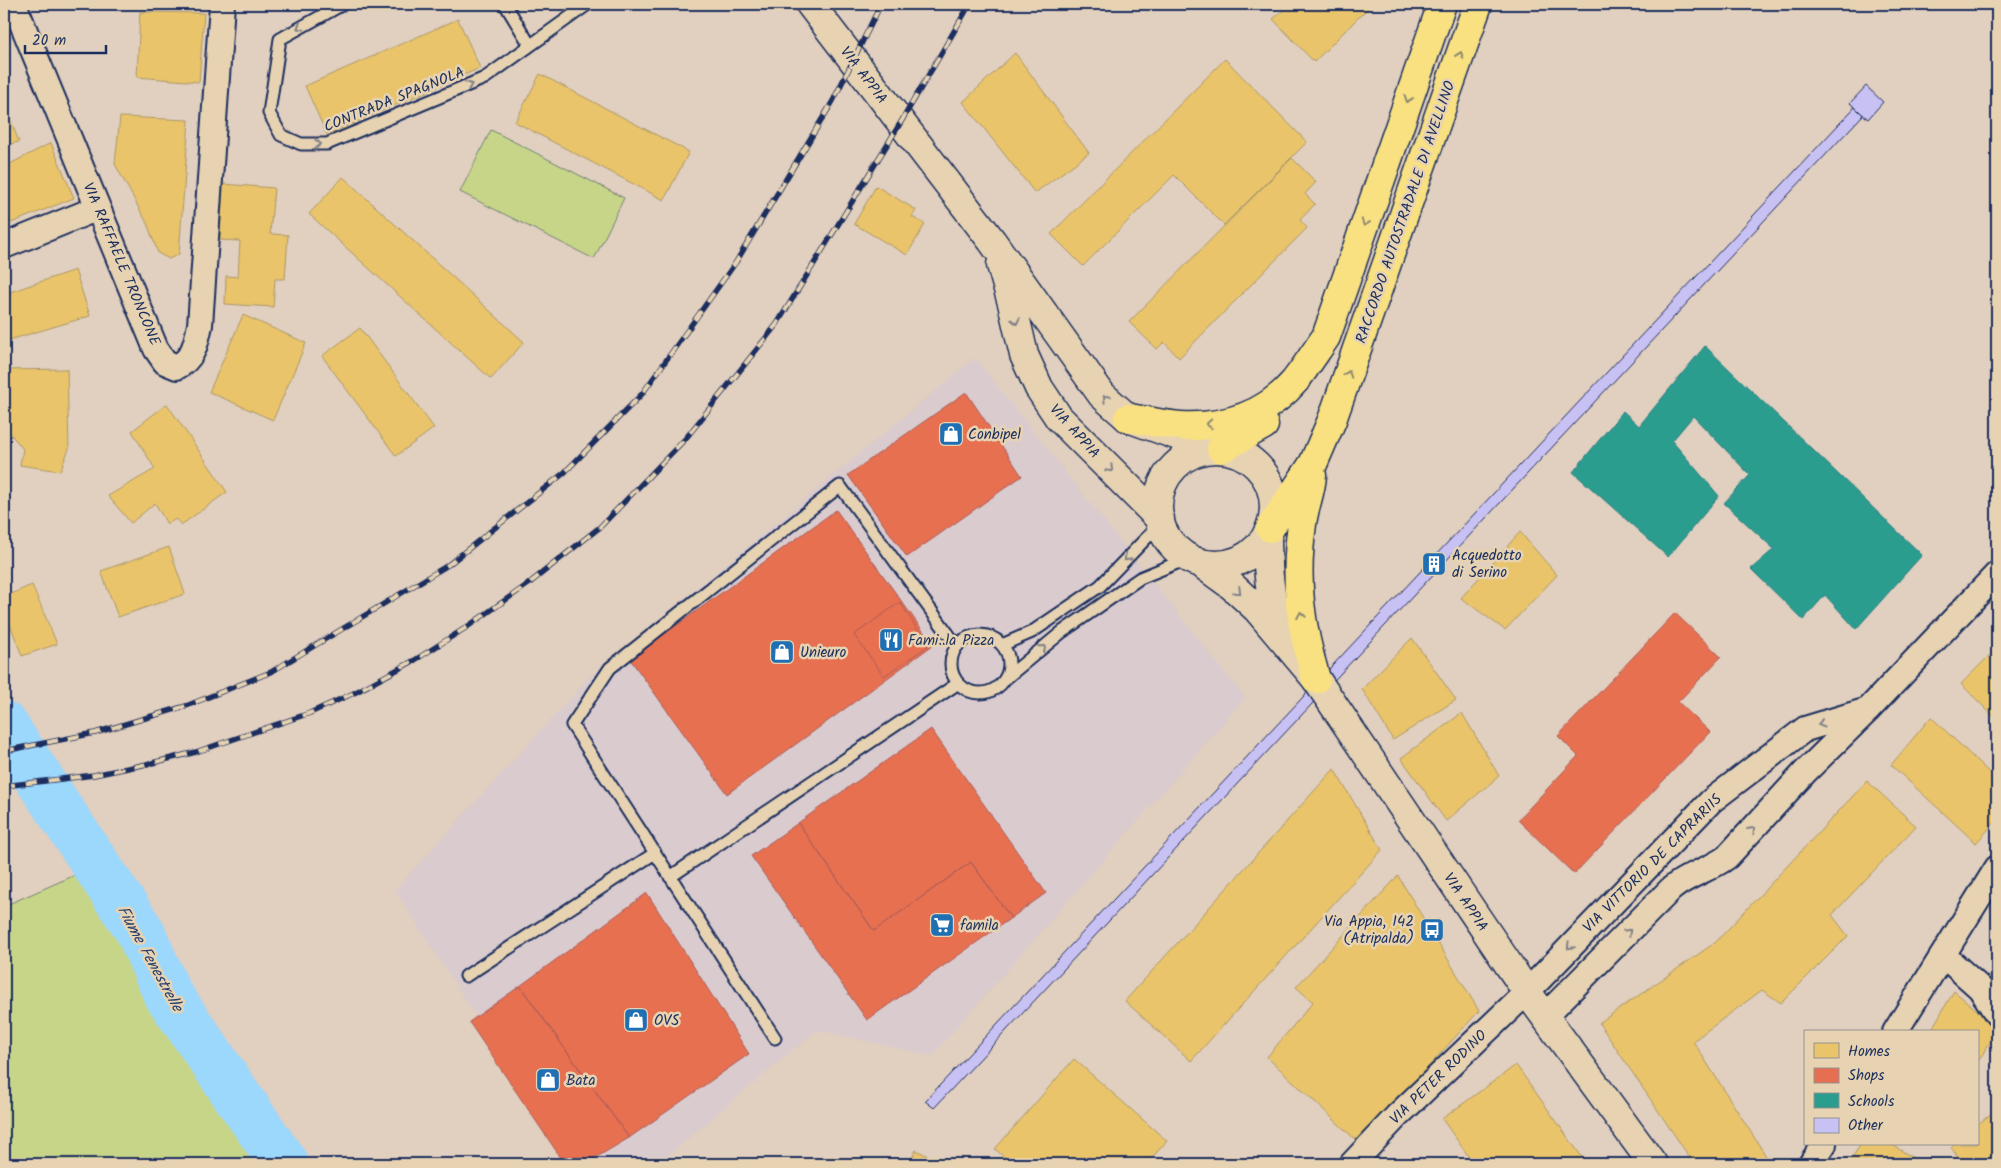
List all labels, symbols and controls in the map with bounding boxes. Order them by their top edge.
one-way arrow [297,21,306,31]
scale bar [25,22,106,54]
text: 20 m [32,29,66,53]
street label: VIA APPIA [833,42,893,110]
one-way arrow [1454,52,1464,60]
street label: CONTRADA SPAGNOLA [320,61,468,139]
street label: RACCORDO AUTOSTRADALE DI AVELLINO [1350,78,1462,347]
one-way arrow [464,81,473,91]
one-way arrow [1404,95,1414,103]
one-way arrow [314,139,322,149]
street label: VIA RAFFAELE TRONCONE [76,179,167,351]
one-way arrow [1361,218,1371,227]
one-way arrow [1010,316,1021,325]
one-way arrow [1342,370,1352,378]
one-way arrow [1103,395,1112,404]
street label: VIA APPIA [1043,399,1106,465]
one-way arrow [1204,419,1212,430]
shop icon: Conbipel [938,421,964,447]
place label: Conbipel [968,423,1021,447]
one-way arrow [1104,463,1113,472]
place label: Acquedotto di Serino [1452,544,1522,585]
building icon: Acquedotto di Serino [1421,551,1447,577]
one-way arrow [1124,552,1133,561]
one-way arrow [1232,586,1241,595]
one-way arrow [1296,610,1306,619]
restaurant icon: Fami..la Pizza [878,627,904,653]
place label: Fami..la Pizza [908,629,994,653]
shop icon: Unieuro [769,639,795,665]
place label: Unieuro [800,641,846,665]
one-way arrow [1037,644,1046,653]
one-way arrow [1818,719,1826,729]
street label: VIA VITTORIO DE CAPRARIIS [1577,788,1728,939]
one-way arrow [1746,826,1755,835]
street label: VIA APPIA [1437,868,1494,937]
water label: Fiume Fenestrelle [110,901,190,1018]
place label: Via Appia, 142 (Atripalda) [1324,910,1414,951]
supermarket icon: famila [929,912,955,938]
place label: famila [960,914,999,938]
bus stop icon: Via Appia, 142 (Atripalda) [1419,917,1445,943]
one-way arrow [1623,929,1632,938]
one-way arrow [1567,940,1576,949]
shop icon: OVS [623,1007,649,1033]
place label: OVS [654,1009,679,1033]
street label: VIA PETER RODINO [1384,1025,1493,1131]
legend [1804,1030,1978,1146]
text: Homes [1848,1040,1891,1064]
text: Shops [1848,1064,1885,1088]
shop icon: Bata [535,1067,561,1093]
place label: Bata [566,1069,595,1093]
text: Schools [1848,1090,1895,1114]
text: Other [1848,1114,1884,1138]

